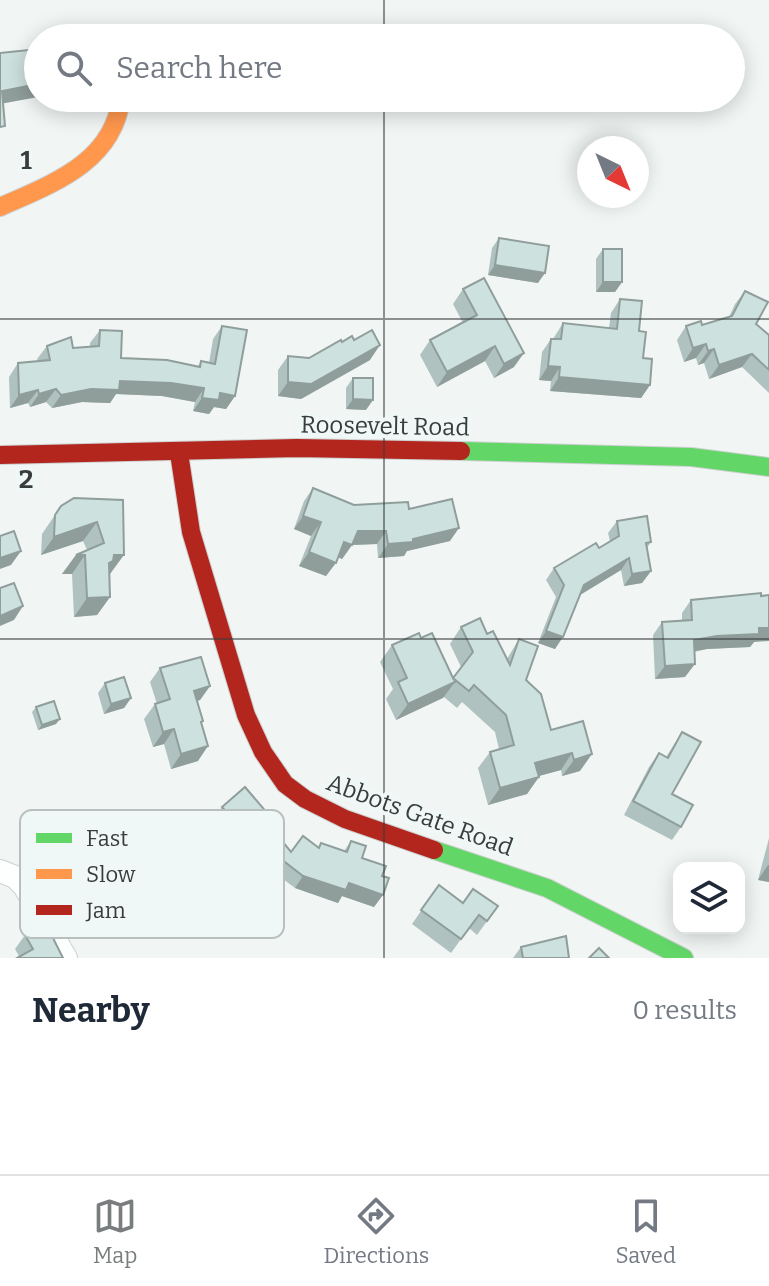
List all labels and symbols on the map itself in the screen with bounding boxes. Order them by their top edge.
north arrow [577,136,649,208]
text: 1 [20,145,32,176]
street label: Roosevelt Road [300,411,470,441]
text: 2 [19,464,33,495]
street label: Abbots Gate Road [323,768,517,862]
legend [20,810,284,938]
text: Fast [86,825,128,852]
text: Slow [86,861,136,888]
text: Jam [85,897,126,924]

